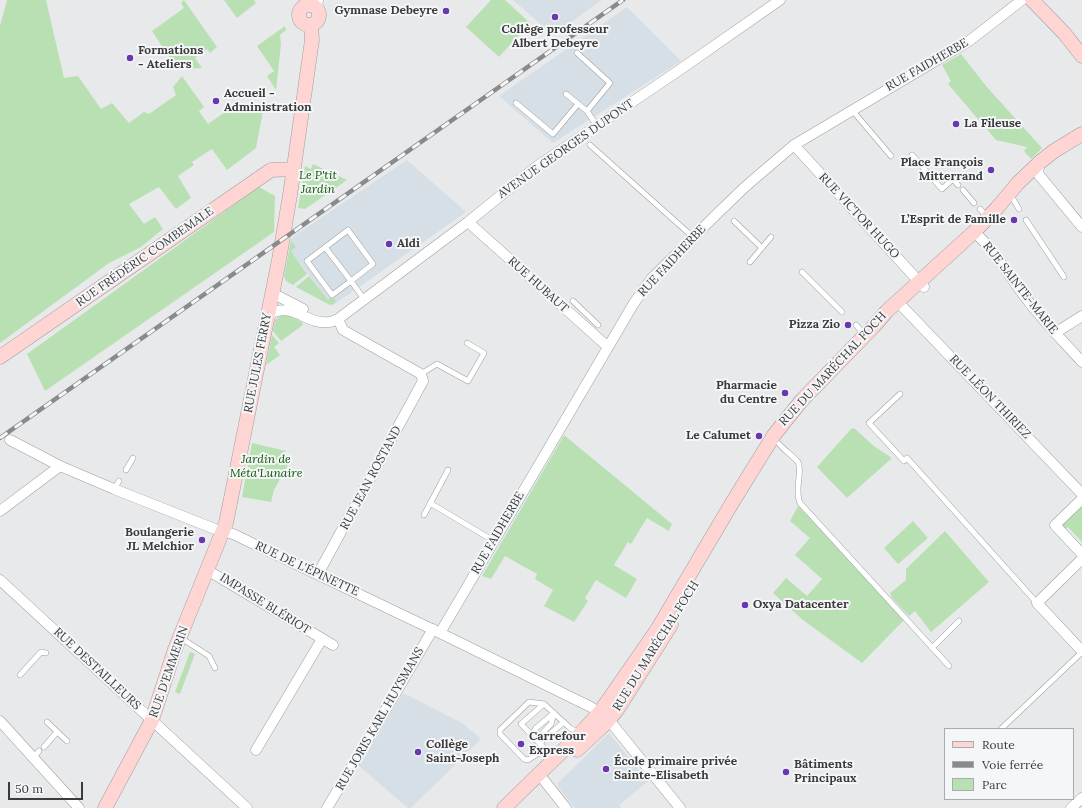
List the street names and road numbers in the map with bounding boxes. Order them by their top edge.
street label: RUE FAIDHERBE [883,36,971,94]
street label: AVENUE GEORGES DUPONT [495,96,637,202]
street label: RUE VICTOR HUGO [816,170,902,262]
street label: RUE FRÉDÉRIC COMBEMALE [73,204,217,310]
street label: RUE FAIDHERBE [635,222,709,300]
street label: RUE SAINTE-MARIE [980,239,1060,337]
street label: RUE HUBAUT [505,254,571,316]
street label: RUE DU MARÉCHAL FOCH [776,309,890,429]
street label: RUE JULES FERRY [241,312,275,414]
street label: RUE LÉON THIRIEZ [946,352,1034,442]
street label: RUE JEAN ROSTAND [337,424,405,532]
street label: RUE FAIDHERBE [469,489,527,577]
street label: RUE DE L'ÉPINETTE [253,539,361,599]
street label: IMPASSE BLÉRIOT [217,570,313,638]
street label: RUE DU MARÉCHAL FOCH [610,578,702,714]
street label: RUE D'EMMERIN [147,624,191,720]
street label: RUE DESTAILLEURS [50,625,144,713]
street label: RUE JORIS KARL HUYSMANS [333,645,427,793]

